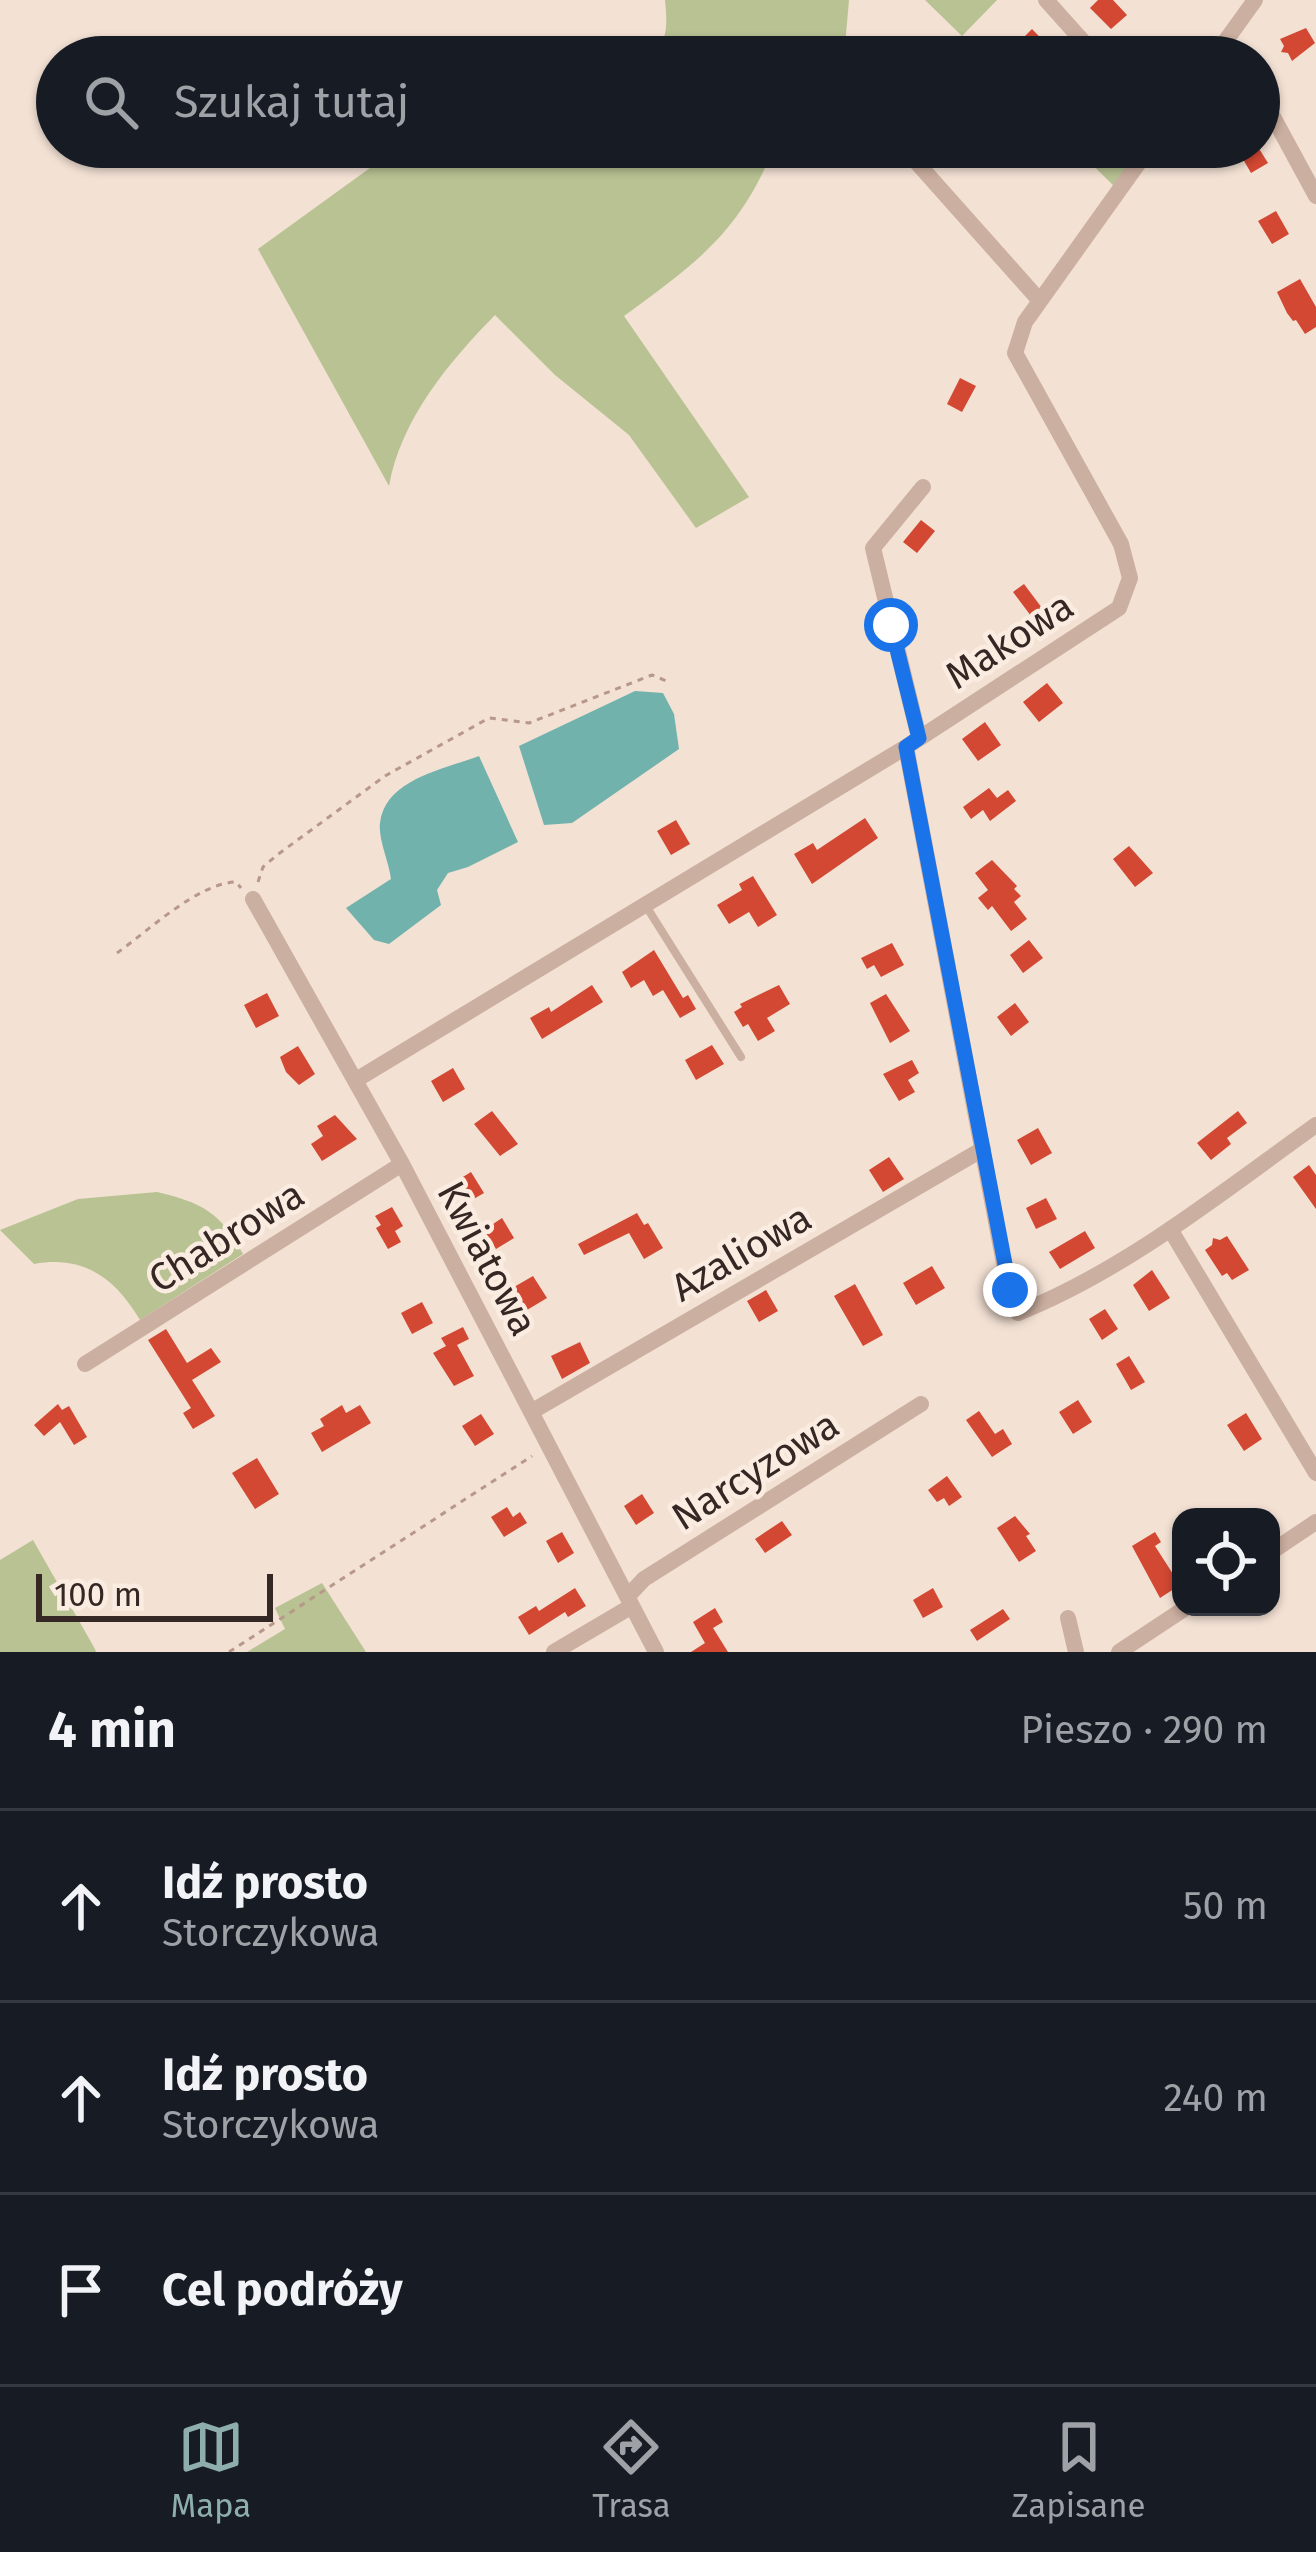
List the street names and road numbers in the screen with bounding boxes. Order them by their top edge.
street label: Makowa [937,583,1082,699]
street label: Chabrowa [141,1171,313,1302]
street label: Kwiatowa [427,1174,547,1343]
street label: Azaliowa [664,1195,819,1311]
street label: Narcyzowa [664,1402,847,1540]

